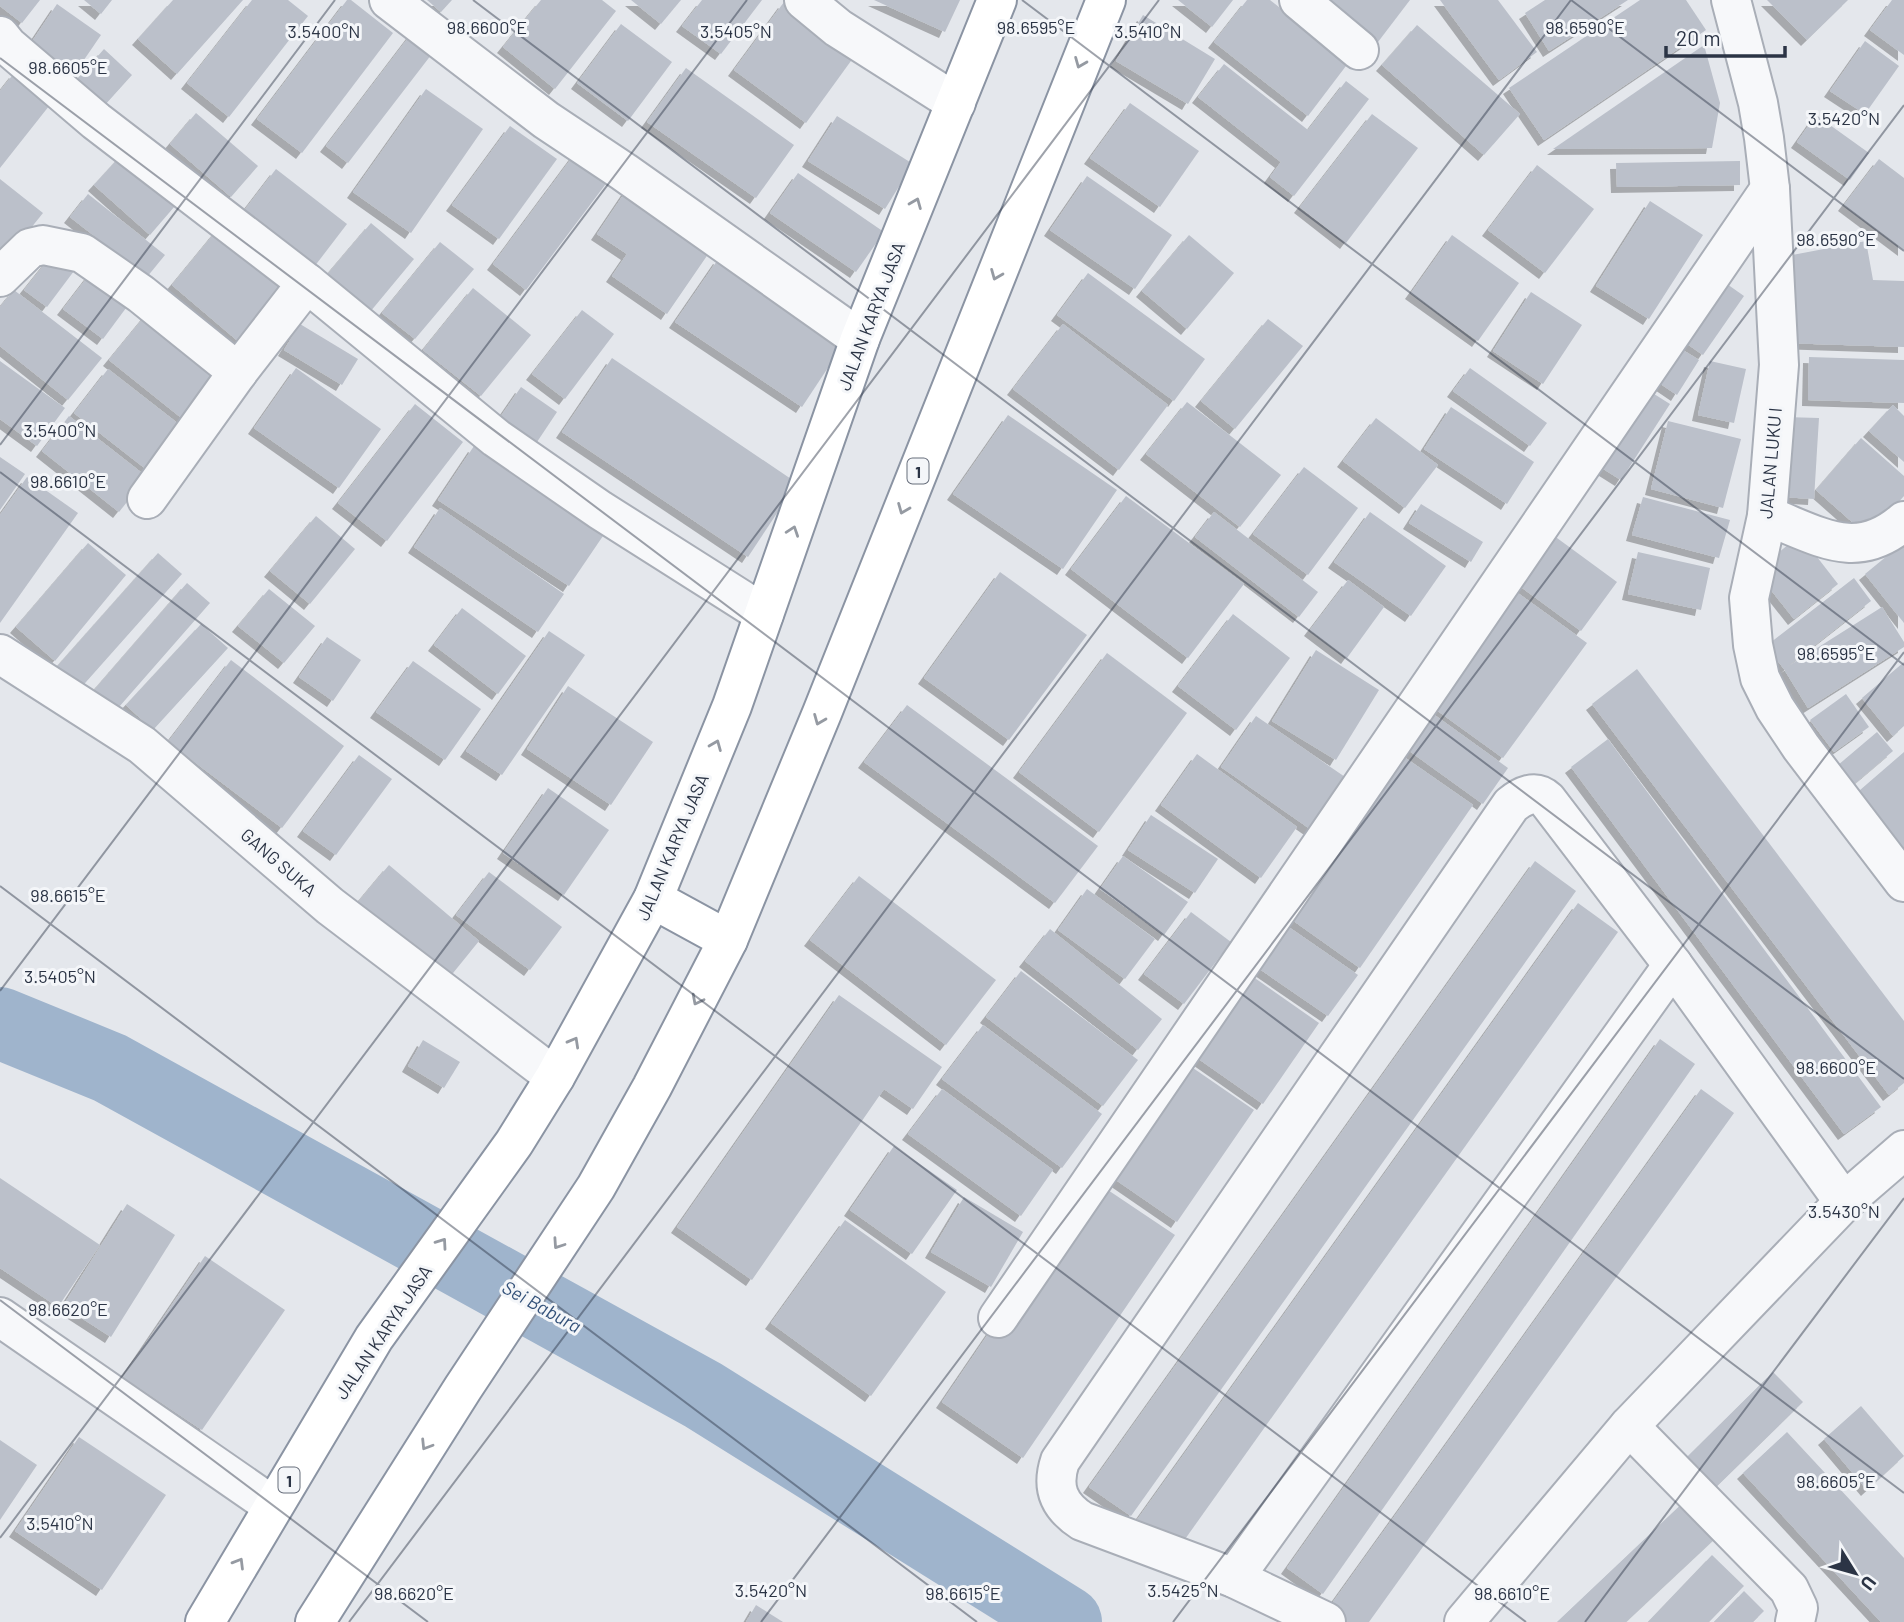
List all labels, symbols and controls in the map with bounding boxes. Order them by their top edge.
scale bar [1666,14,1785,58]
text: 98.6600°E [447,16,527,38]
text: 98.6595°E [997,16,1075,38]
text: 98.6590°E [1545,16,1625,38]
text: 3.5400°N [288,20,360,42]
text: 3.5405°N [700,20,772,42]
text: 3.5410°N [1114,20,1182,42]
text: 20 m [1676,25,1721,50]
text: 98.6605°E [28,56,108,78]
one-way arrow [1075,57,1089,69]
text: 3.5420°N [1808,107,1880,129]
one-way arrow [907,198,921,210]
text: 98.6590°E [1796,228,1876,250]
street label: JALAN KARYA JASA [833,239,909,393]
one-way arrow [991,268,1005,280]
street label: JALAN LUKU I [1754,406,1786,520]
text: 3.5400°N [24,419,96,441]
road number: 1 [908,458,928,484]
text: 98.6610°E [30,470,106,492]
one-way arrow [898,502,912,514]
one-way arrow [785,525,799,537]
text: 98.6595°E [1797,642,1875,664]
one-way arrow [813,713,827,726]
one-way arrow [708,739,722,752]
street label: JALAN KARYA JASA [631,770,713,924]
street label: GANG SUKA [237,823,321,901]
text: 98.6615°E [30,884,106,906]
text: 3.5405°N [24,965,96,987]
one-way arrow [691,993,705,1006]
one-way arrow [566,1037,579,1050]
text: 98.6600°E [1796,1056,1876,1078]
text: 3.5430°N [1808,1200,1880,1222]
one-way arrow [554,1236,566,1249]
one-way arrow [434,1238,447,1251]
street label: JALAN KARYA JASA [330,1261,436,1403]
water label: Sei Babura [498,1275,586,1337]
text: 98.6620°E [28,1298,108,1320]
one-way arrow [422,1438,435,1451]
road number: 1 [278,1468,300,1492]
text: 98.6605°E [1796,1470,1876,1492]
text: 3.5410°N [26,1512,94,1534]
north arrow [1820,1538,1890,1608]
one-way arrow [231,1558,244,1571]
text: U [1856,1572,1882,1595]
text: 3.5420°N [735,1579,807,1601]
text: 3.5425°N [1147,1579,1219,1601]
text: 98.6620°E [374,1582,454,1604]
text: 98.6615°E [925,1582,1001,1604]
text: 98.6610°E [1474,1582,1550,1604]

